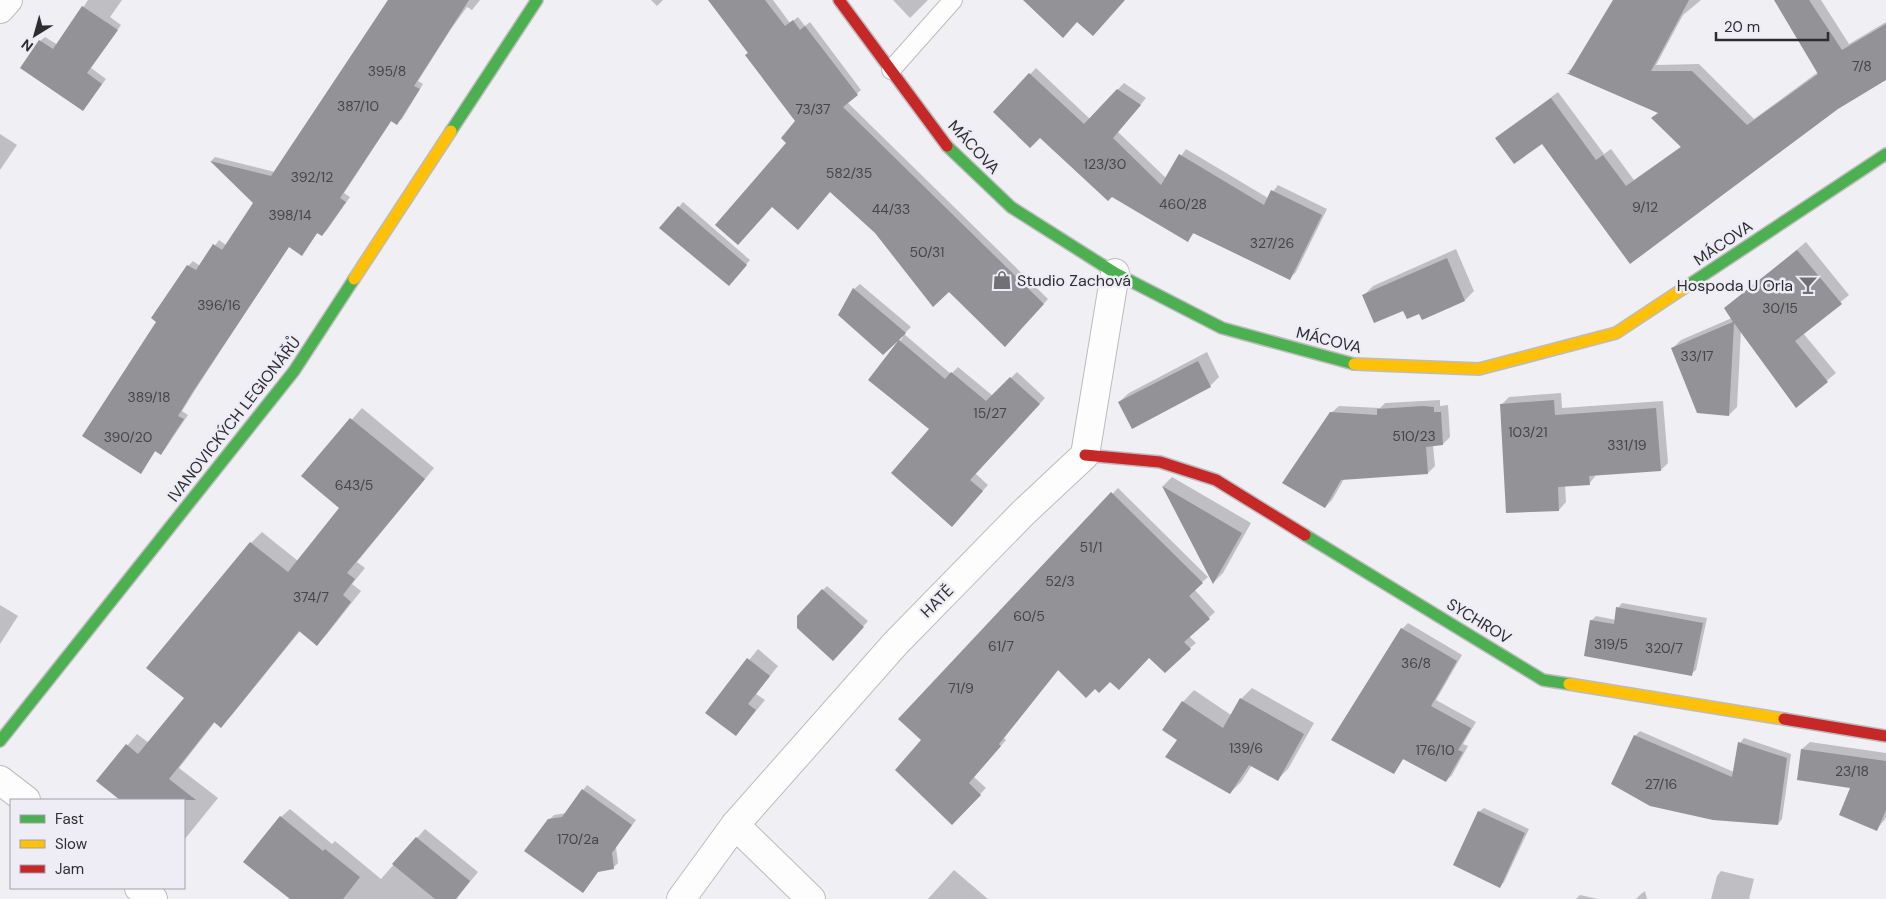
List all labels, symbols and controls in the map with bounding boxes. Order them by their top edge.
north arrow [10,10,60,60]
scale bar [1716,10,1828,42]
text: 20 m [1724,17,1760,37]
text: N [18,35,37,56]
house number: 7/8 [1852,57,1872,75]
house number: 395/8 [368,62,406,80]
house number: 387/10 [337,97,379,115]
house number: 73/37 [795,100,831,118]
street label: MÁCOVA [944,115,1005,179]
house number: 123/30 [1084,155,1126,173]
house number: 582/35 [826,164,872,182]
house number: 392/12 [291,168,333,186]
house number: 460/28 [1159,195,1207,213]
house number: 9/12 [1632,198,1658,216]
house number: 44/33 [872,200,910,218]
house number: 398/14 [269,206,312,224]
street label: MÁCOVA [1690,215,1757,270]
house number: 327/26 [1250,234,1294,252]
house number: 50/31 [910,243,944,261]
shop icon: Studio Zachová [991,269,1013,291]
place label: Studio Zachová [1017,270,1131,291]
bar icon: Hospoda U Orla [1797,274,1819,296]
place label: Hospoda U Orla [1677,275,1793,296]
house number: 396/16 [197,296,241,314]
house number: 30/15 [1762,299,1798,317]
street label: MÁCOVA [1294,322,1364,358]
street label: IVANOVICKÝCH LEGIONÁŘŮ [163,332,305,506]
house number: 33/17 [1680,347,1714,365]
house number: 389/18 [128,388,170,406]
house number: 15/27 [973,404,1007,422]
house number: 103/21 [1508,423,1548,441]
house number: 510/23 [1392,427,1436,445]
house number: 390/20 [104,428,152,446]
house number: 331/19 [1607,436,1647,454]
house number: 643/5 [335,476,373,494]
house number: 51/1 [1080,538,1102,556]
house number: 52/3 [1045,572,1075,590]
street label: HATĚ [916,580,958,622]
house number: 374/7 [293,588,329,606]
street label: SYCHROV [1443,594,1515,649]
house number: 60/5 [1013,607,1045,625]
house number: 319/5 [1594,635,1628,653]
house number: 61/7 [988,637,1014,655]
house number: 320/7 [1645,639,1683,657]
house number: 36/8 [1401,654,1431,672]
house number: 71/9 [948,679,974,697]
house number: 139/6 [1229,739,1263,757]
house number: 176/10 [1415,741,1455,759]
house number: 23/18 [1835,762,1869,780]
house number: 27/16 [1645,775,1677,793]
legend [10,799,185,889]
text: Fast [55,809,84,829]
house number: 170/2a [557,830,599,848]
text: Slow [55,834,88,854]
text: Jam [55,859,84,879]

